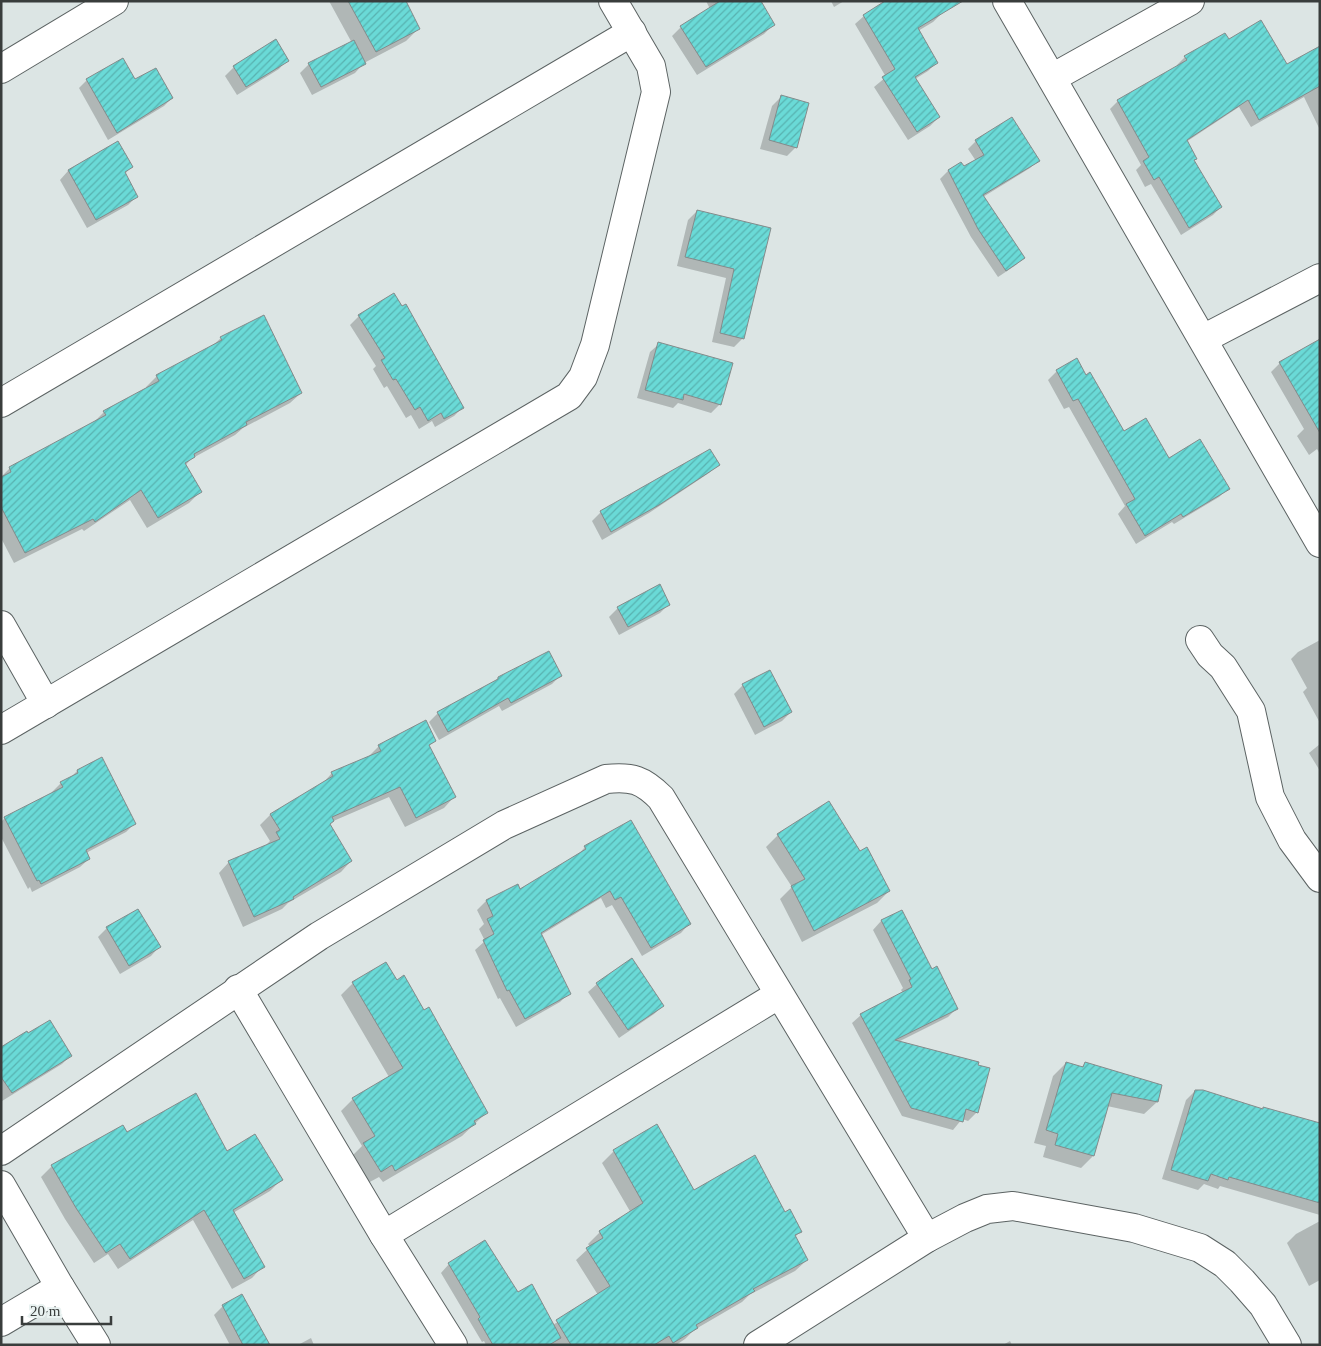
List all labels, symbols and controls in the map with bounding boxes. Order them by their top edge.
scale bar [22,1294,111,1326]
text: 20 m [30,1303,61,1319]

